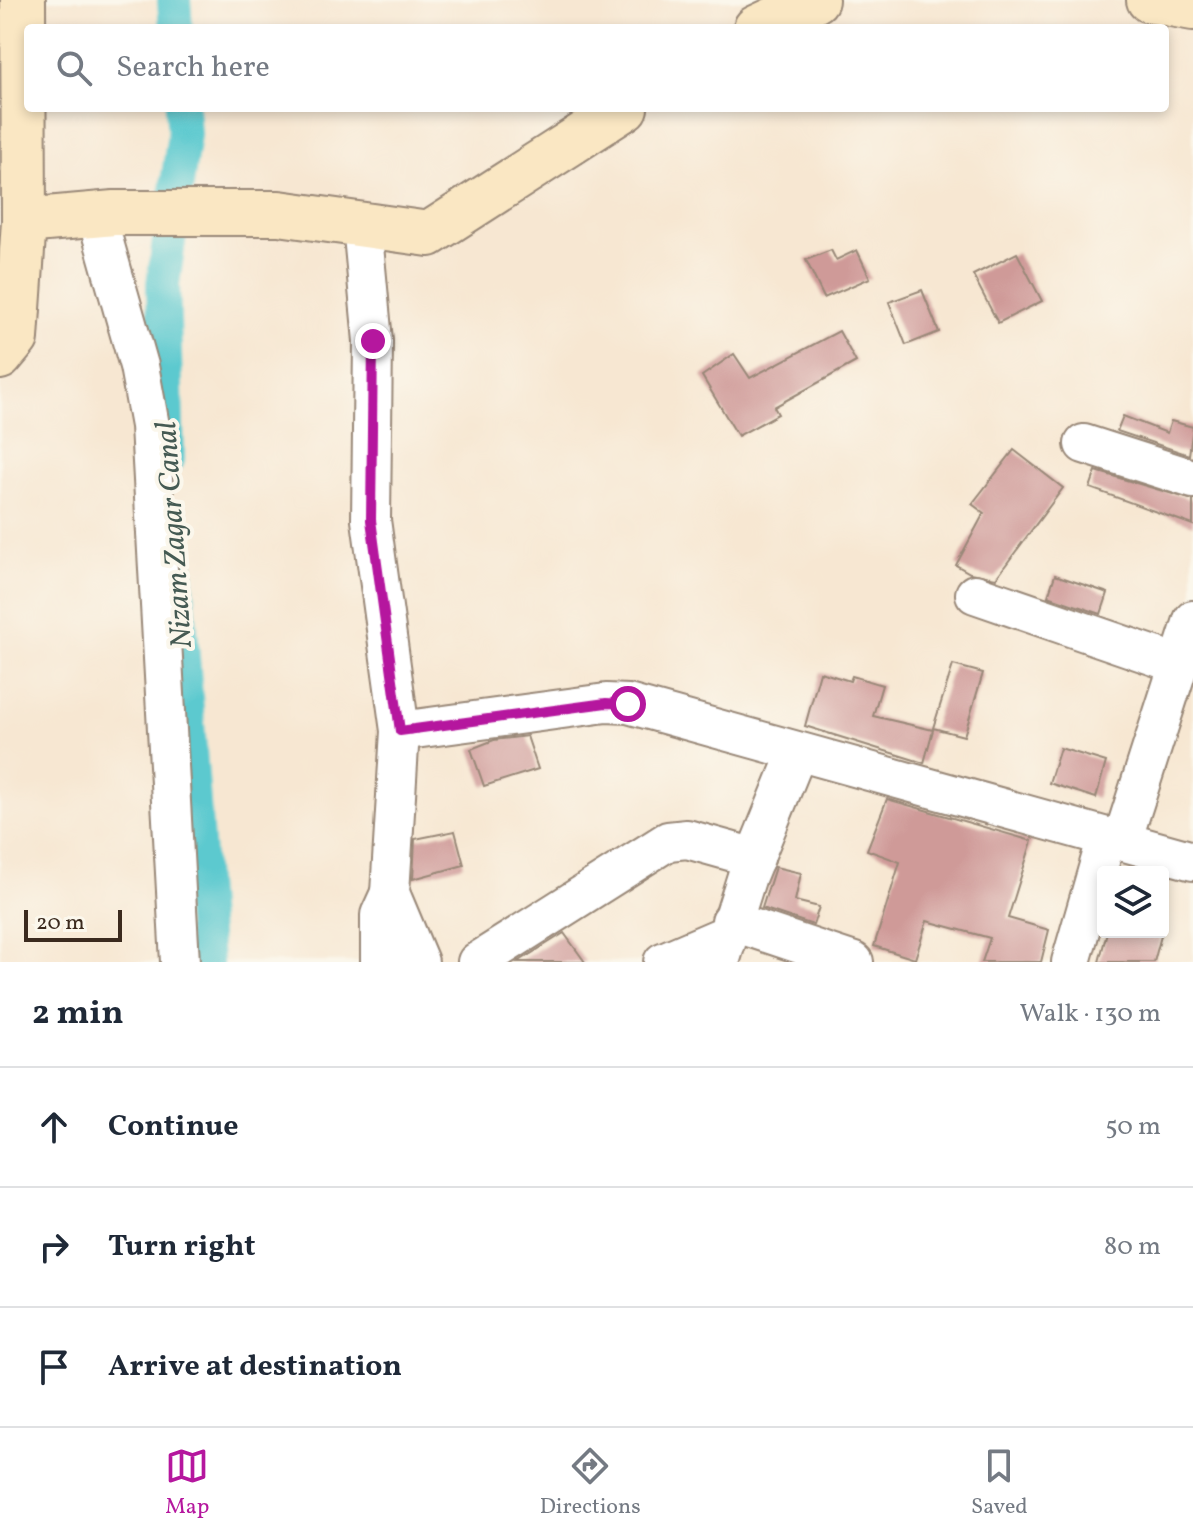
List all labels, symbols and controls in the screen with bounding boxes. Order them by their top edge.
search box [24,24,1169,112]
icon: search [52,46,96,90]
text: Search here [116,47,270,89]
route end [355,323,391,359]
water label: Nizam Zagar Canal [146,420,204,650]
route start [610,686,646,722]
map controls [1097,866,1169,938]
button: layers [1097,866,1169,938]
scale bar [24,906,122,942]
text: 20 m [36,908,85,939]
text: 2 min [32,991,124,1038]
text: Walk · 130 m [1020,996,1161,1032]
icon: ahead [32,1105,76,1149]
text: Continue [108,1106,239,1148]
text: 50 m [1105,1109,1161,1145]
icon: right [32,1225,76,1269]
text: Turn right [108,1226,256,1268]
text: 80 m [1104,1229,1161,1265]
icon: arrive [32,1345,76,1389]
text: Arrive at destination [108,1346,402,1388]
tab: Map [165,1444,209,1523]
tab: Directions [540,1444,641,1523]
tab: Saved [971,1444,1028,1523]

